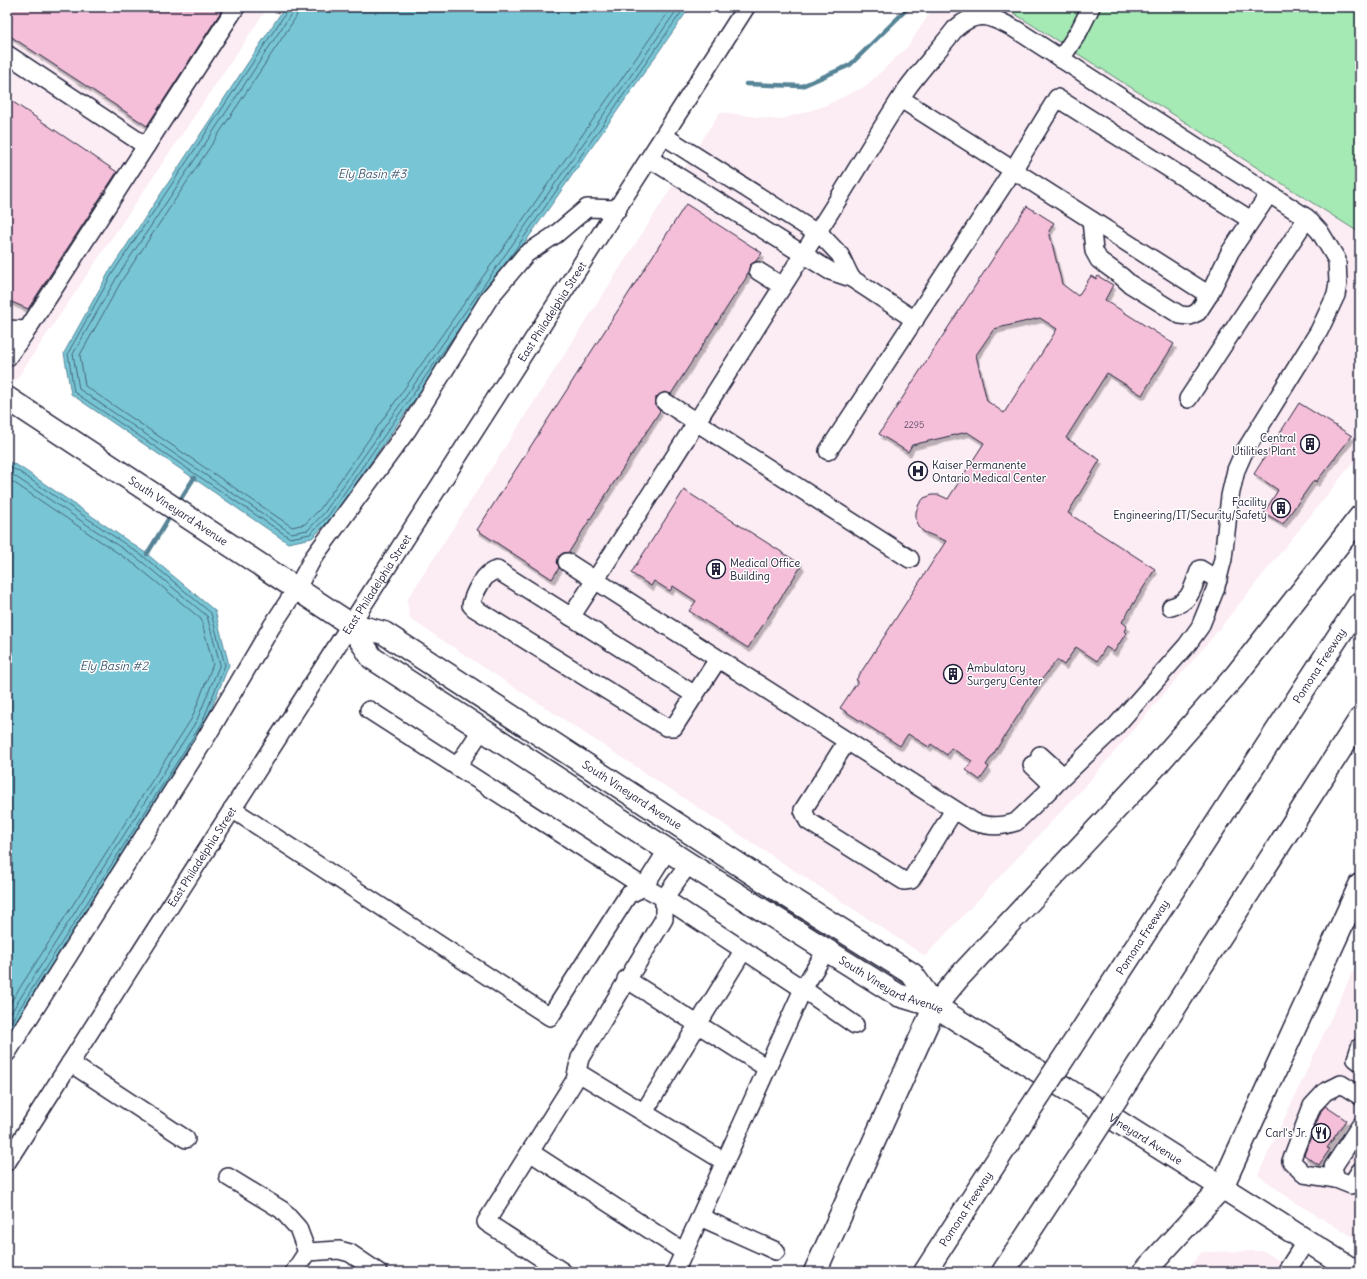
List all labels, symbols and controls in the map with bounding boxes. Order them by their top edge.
water label: Ely Basin #3 [338,166,407,181]
street label: East Philadelphia Street [515,259,589,364]
house number: 2295 [904,419,924,430]
place label: Central Utilities Plant [1232,431,1296,458]
building icon: Central Utilities Plant [1299,433,1321,455]
place label: Kaiser Permanente Ontario Medical Center [932,458,1047,485]
hospital icon: Kaiser Permanente Ontario Medical Center [907,460,929,482]
street label: South Vineyard Avenue [126,473,231,549]
place label: Facility Engineering/IT/Security/Safety [1113,495,1267,522]
building icon: Facility Engineering/IT/Security/Safety [1270,497,1292,519]
street label: East Philadelphia Street [340,531,415,637]
place label: Medical Office Building [730,556,800,583]
building icon: Medical Office Building [705,558,727,580]
street label: Pomona Freeway [1290,626,1349,706]
water label: Ely Basin #2 [80,658,150,673]
place label: Ambulatory Surgery Center [967,661,1043,688]
building icon: Ambulatory Surgery Center [942,663,964,685]
street label: South Vineyard Avenue [580,757,684,832]
street label: East Philadelphia Street [165,804,239,910]
street label: Pomona Freeway [1113,897,1172,977]
street label: South Vineyard Avenue [836,953,947,1017]
street label: Vineyard Avenue [1106,1111,1185,1168]
restaurant icon: Carl's Jr. [1310,1122,1332,1144]
place label: Carl's Jr. [1265,1126,1307,1140]
street label: Pomona Freeway [936,1169,995,1249]

